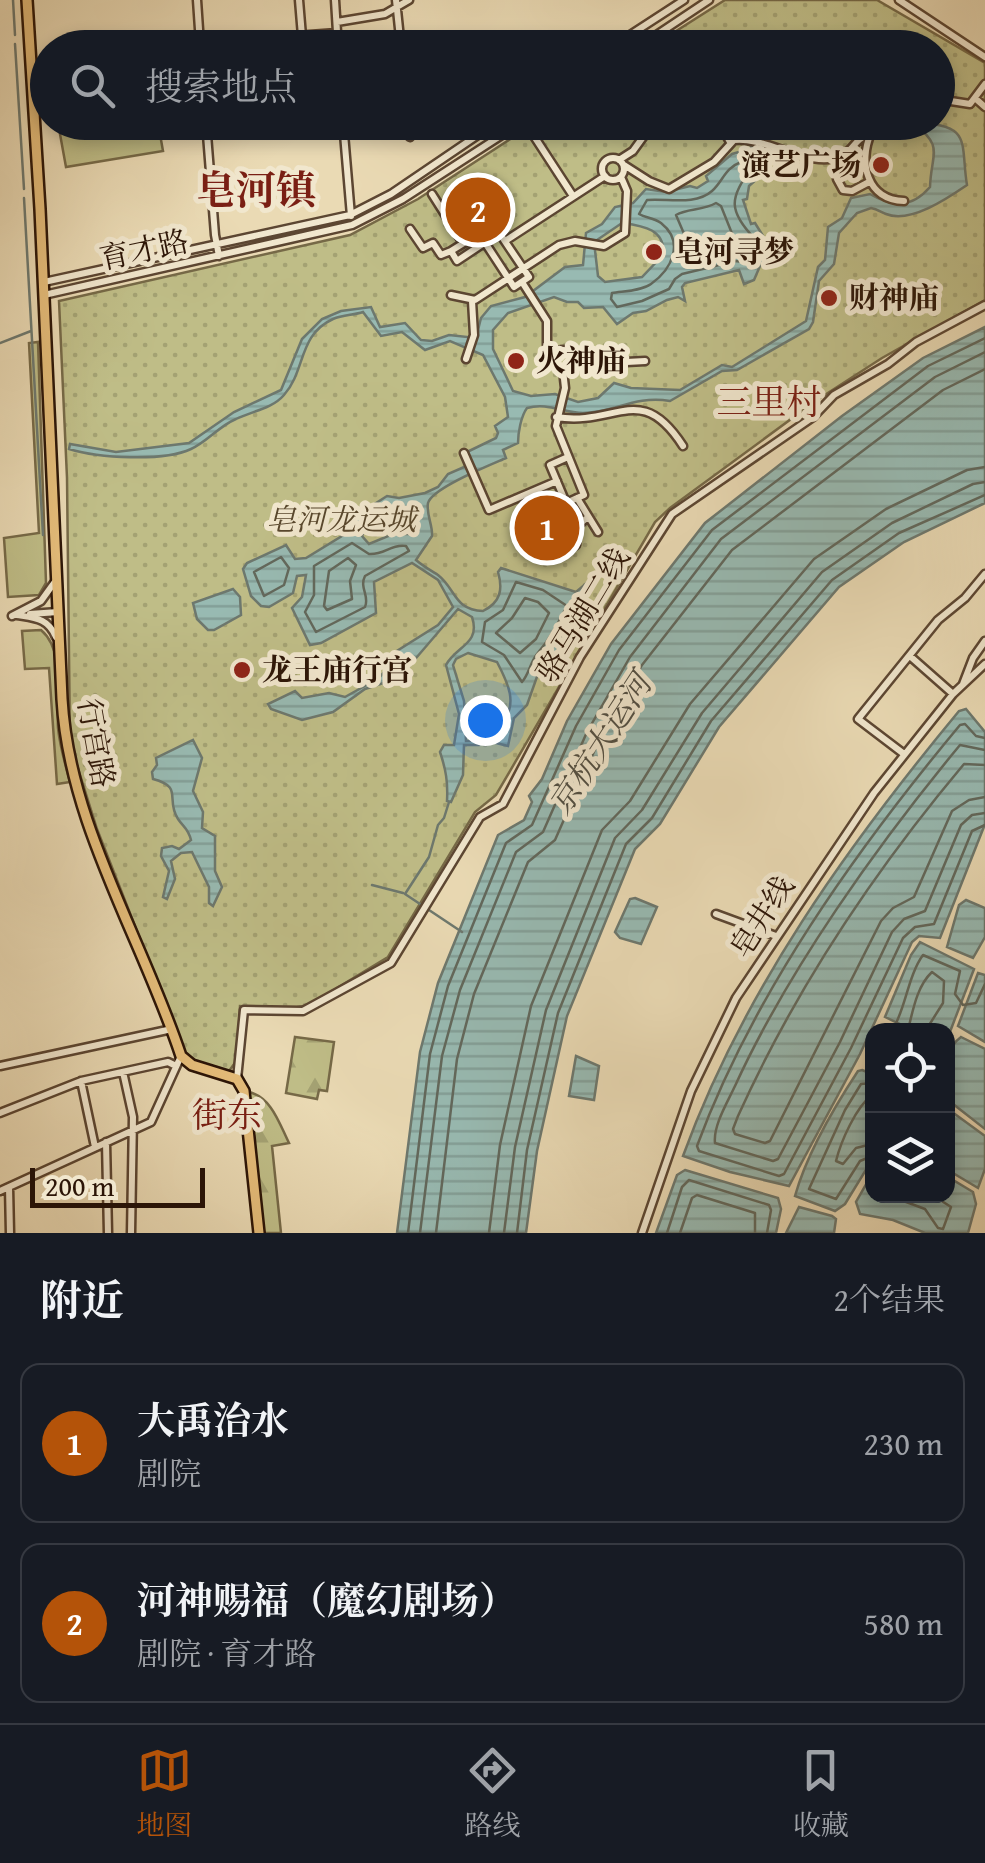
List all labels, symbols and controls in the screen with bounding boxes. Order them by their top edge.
search box [30,30,955,140]
icon: search [65,58,120,113]
text: 搜索地点 [145,58,297,114]
place label: 演艺广场 [741,142,861,186]
marker: 演艺广场 [870,154,892,176]
district label: 皂河镇 [196,160,316,219]
pin: 2 [446,172,510,248]
street label: 育才路 [95,218,192,280]
place label: 皂河寻梦 [674,229,794,273]
marker: 皂河寻梦 [643,241,665,263]
place label: 财神庙 [849,275,939,319]
marker: 财神庙 [818,287,840,309]
place label: 火神庙 [536,338,626,382]
marker: 火神庙 [505,350,527,372]
district label: 三里村 [716,376,822,427]
pin: 1 [514,490,580,566]
park label: 皂河龙运城 [266,497,420,541]
street label: 骆马湖二线 [525,539,640,690]
place label: 龙王庙行宫 [262,647,412,691]
marker: 龙王庙行宫 [231,659,253,681]
water label: 京杭大运河 [536,660,666,824]
street label: 行宫路 [68,695,126,791]
your location [460,695,511,746]
street label: 皂井线 [718,867,804,966]
map controls [865,1023,955,1203]
button: locate [865,1023,955,1113]
district label: 街东 [192,1089,262,1140]
button: layers [865,1113,955,1203]
scale bar [30,1163,205,1208]
text: 200 m [45,1165,114,1206]
text: 附近 [40,1269,124,1330]
text: 2个结果 [834,1276,945,1323]
text: 大禹治水 [137,1392,289,1448]
text: 1 [66,1420,83,1467]
text: 230 m [864,1420,943,1467]
text: 剧院 [137,1450,201,1497]
text: 河神赐福（魔幻剧场） [137,1572,517,1628]
text: 2 [66,1600,83,1647]
text: 580 m [864,1600,943,1647]
text: 剧院 · 育才路 [137,1630,316,1677]
tab: 地图 [136,1743,192,1845]
tab: 路线 [464,1743,521,1845]
tab: 收藏 [793,1743,849,1845]

